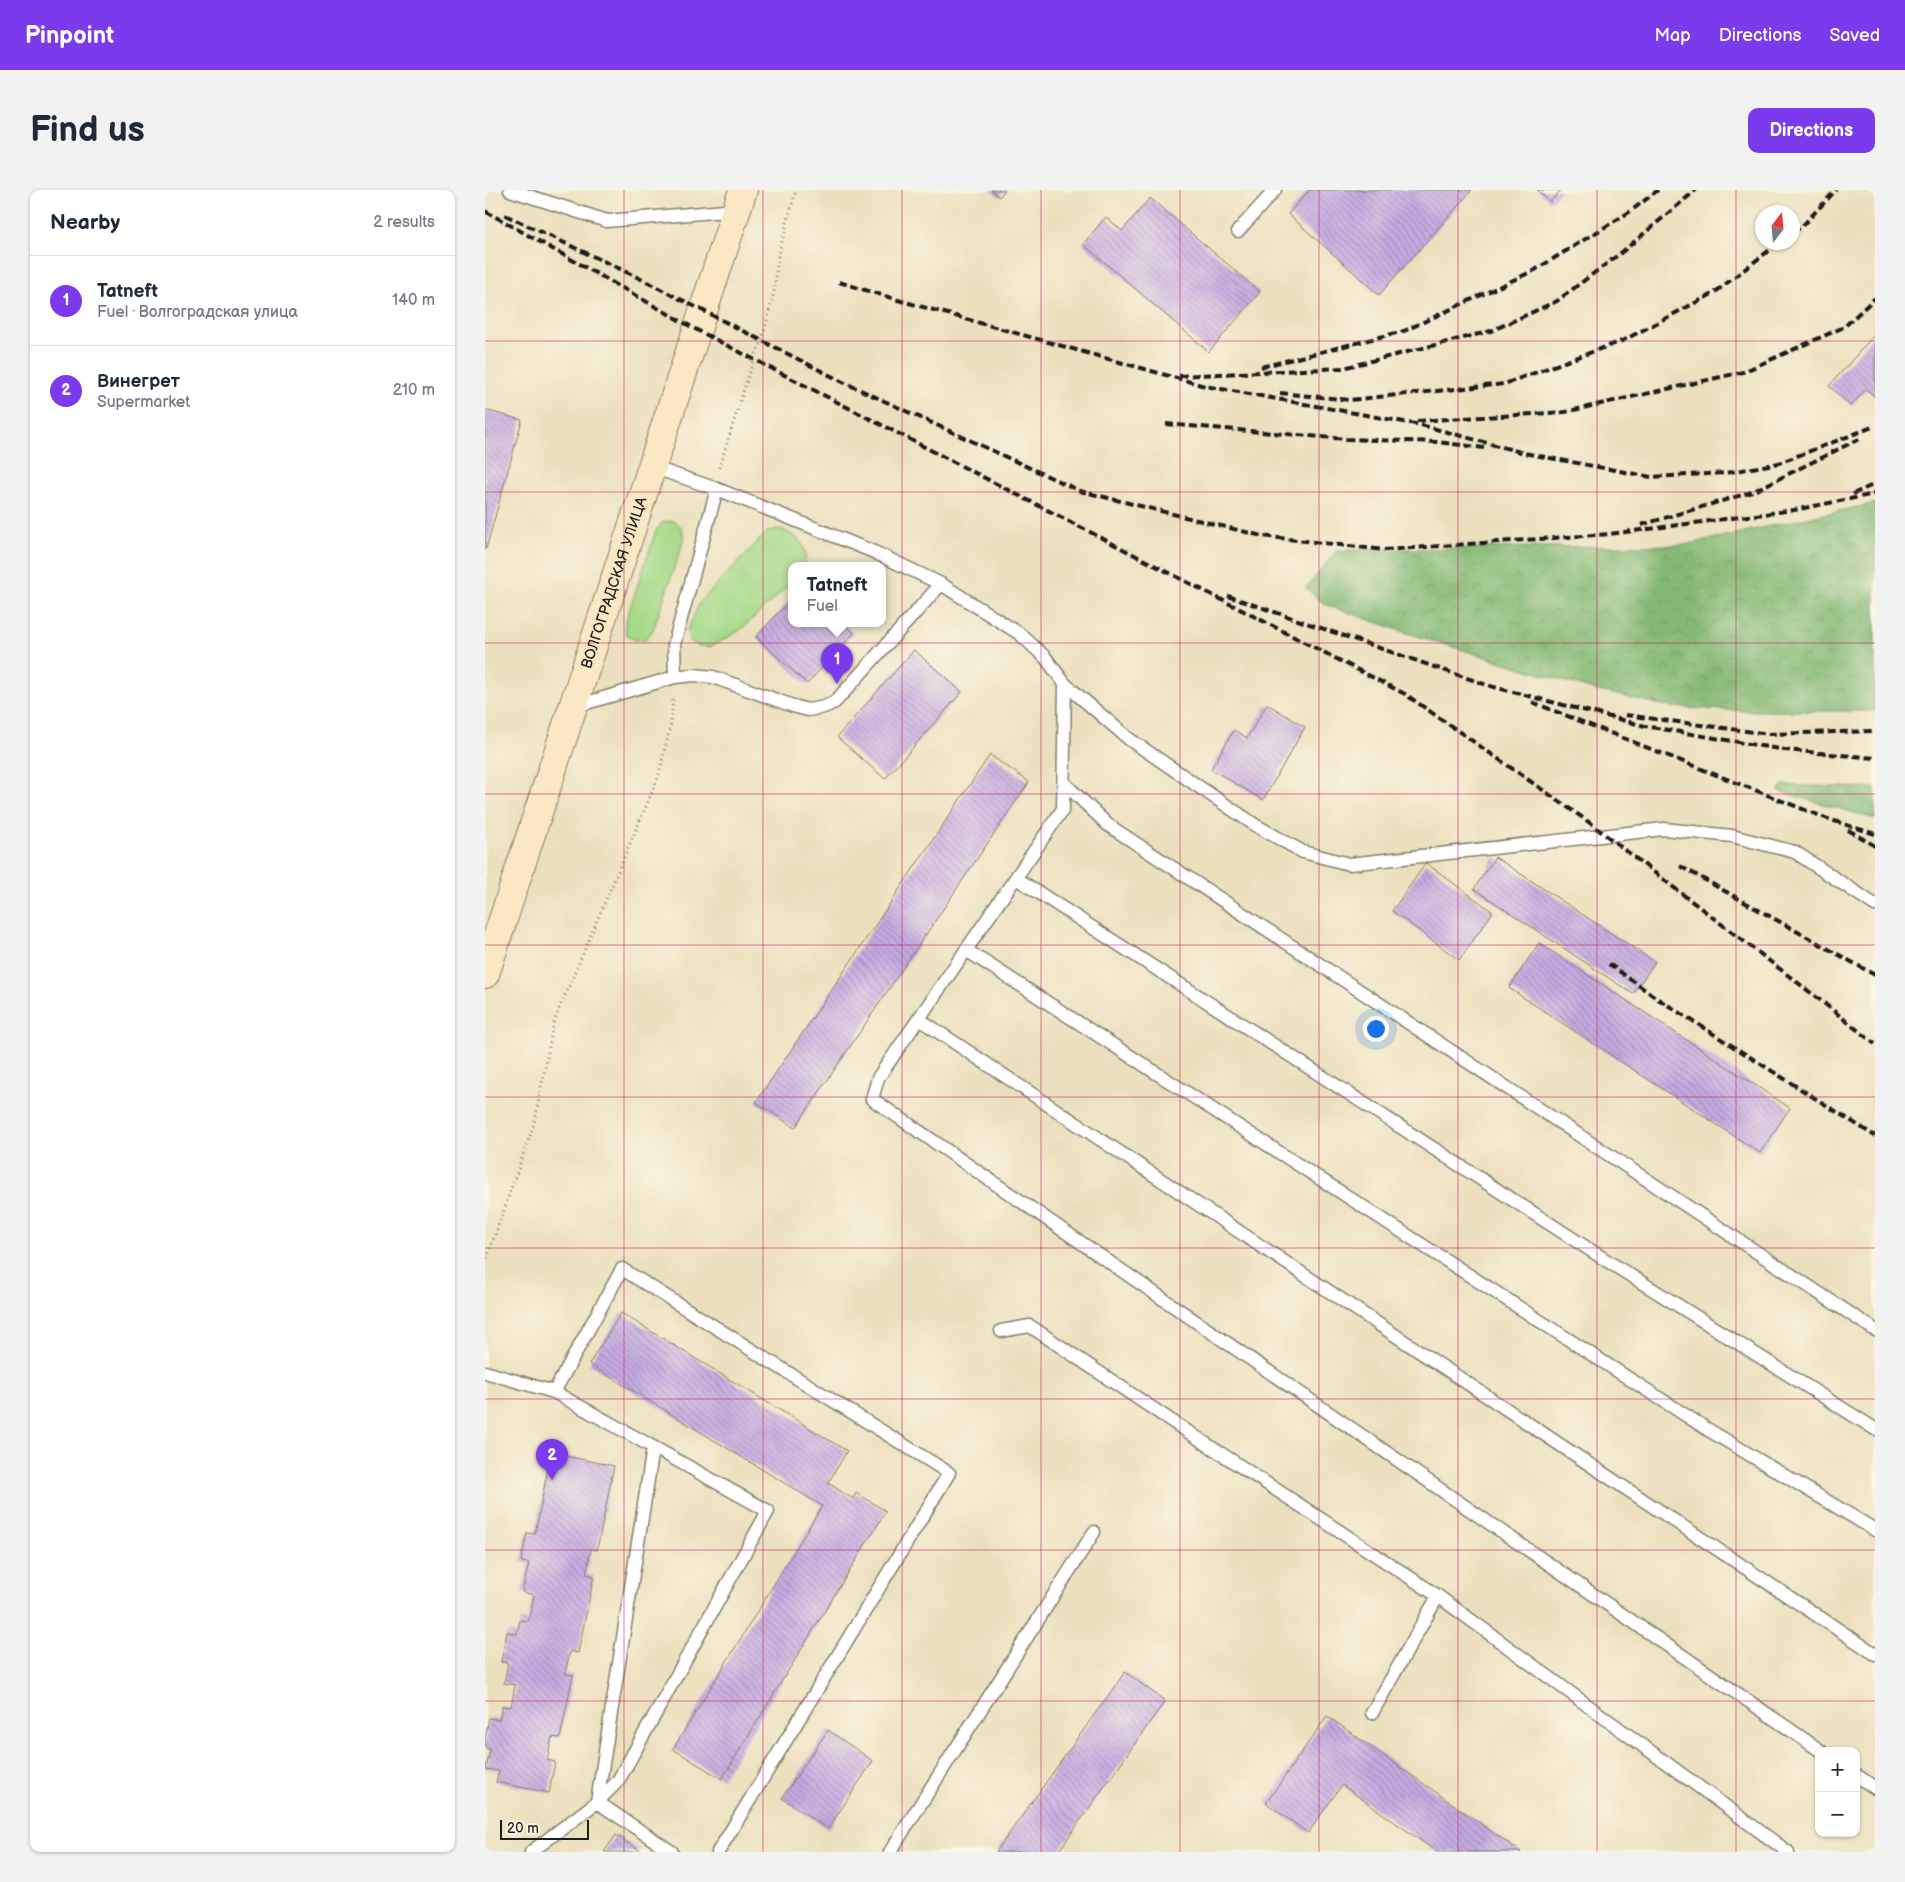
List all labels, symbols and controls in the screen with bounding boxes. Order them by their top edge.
text: Pinpoint [25,21,114,50]
text: Map [1655,25,1691,46]
text: Directions [1719,25,1801,46]
text: Saved [1829,25,1880,46]
button: Directions [1748,108,1875,153]
text: Find us [30,109,145,152]
north arrow [1755,205,1800,250]
text: Nearby [50,210,120,235]
text: 2 results [373,213,435,232]
text: Tatneft [97,280,158,303]
text: 1 [63,291,69,310]
text: 140 m [392,291,435,310]
text: Fuel · Волгоградская улица [97,303,298,322]
text: Винегрет [97,370,180,393]
text: 2 [61,381,71,400]
text: 210 m [393,381,435,400]
text: Supermarket [97,393,190,412]
street label: ВОЛГОГРАДСКАЯ УЛИЦА [577,493,651,671]
popup [788,562,886,627]
text: Tatneft [807,574,867,597]
text: Fuel [807,597,838,616]
pin: 1 [821,643,853,684]
your location [1363,1016,1389,1042]
pin: 2 [536,1439,568,1480]
map controls [1815,1747,1860,1837]
button: + [1815,1747,1860,1792]
button: − [1815,1792,1860,1837]
scale bar [500,1817,589,1840]
text: 20 m [507,1820,539,1837]

